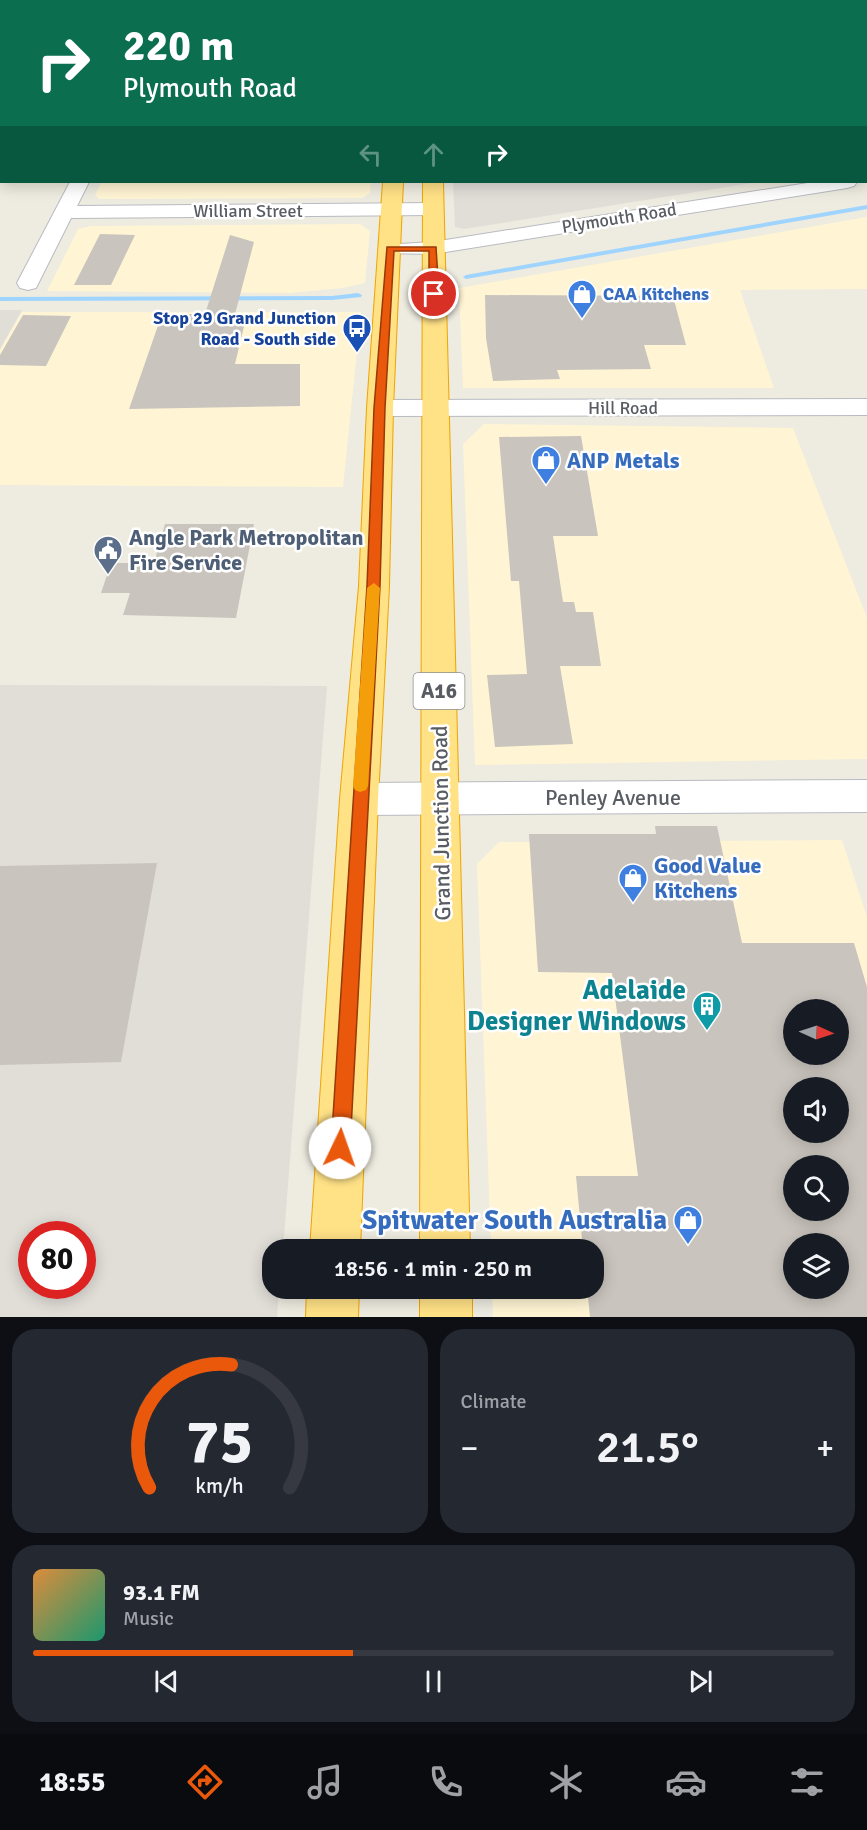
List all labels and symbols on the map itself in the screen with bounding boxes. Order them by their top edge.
street label: Plymouth Road [560,198,678,238]
street label: William Street [193,200,303,222]
pin [408,268,459,319]
shop icon: CAA Kitchens [566,278,598,320]
place label: CAA Kitchens [603,283,709,305]
place label: Stop 29 Grand Junction Road - South side [153,307,336,350]
bus stop icon: Stop 29 Grand Junction Road - South side [341,312,373,354]
street label: Hill Road [588,397,658,419]
shop icon: ANP Metals [530,444,562,486]
place label: ANP Metals [567,447,680,474]
place label: Angle Park Metropolitan Fire Service [129,524,364,576]
public building icon: Angle Park Metropolitan Fire Service [92,534,124,576]
road number: A16 [414,673,464,709]
street label: Grand Junction Road [426,725,456,921]
street label: Penley Avenue [545,784,681,811]
place label: Good Value Kitchens [654,852,762,904]
shop icon: Good Value Kitchens [617,862,649,904]
place label: Adelaide Designer Windows [467,974,686,1038]
building icon: Adelaide Designer Windows [691,990,723,1032]
north arrow [783,999,849,1065]
position arrow [308,1116,372,1180]
place label: Spitwater South Australia [362,1204,667,1237]
shop icon: Spitwater South Australia [672,1204,704,1246]
speed limit sign: 80 [18,1221,96,1299]

